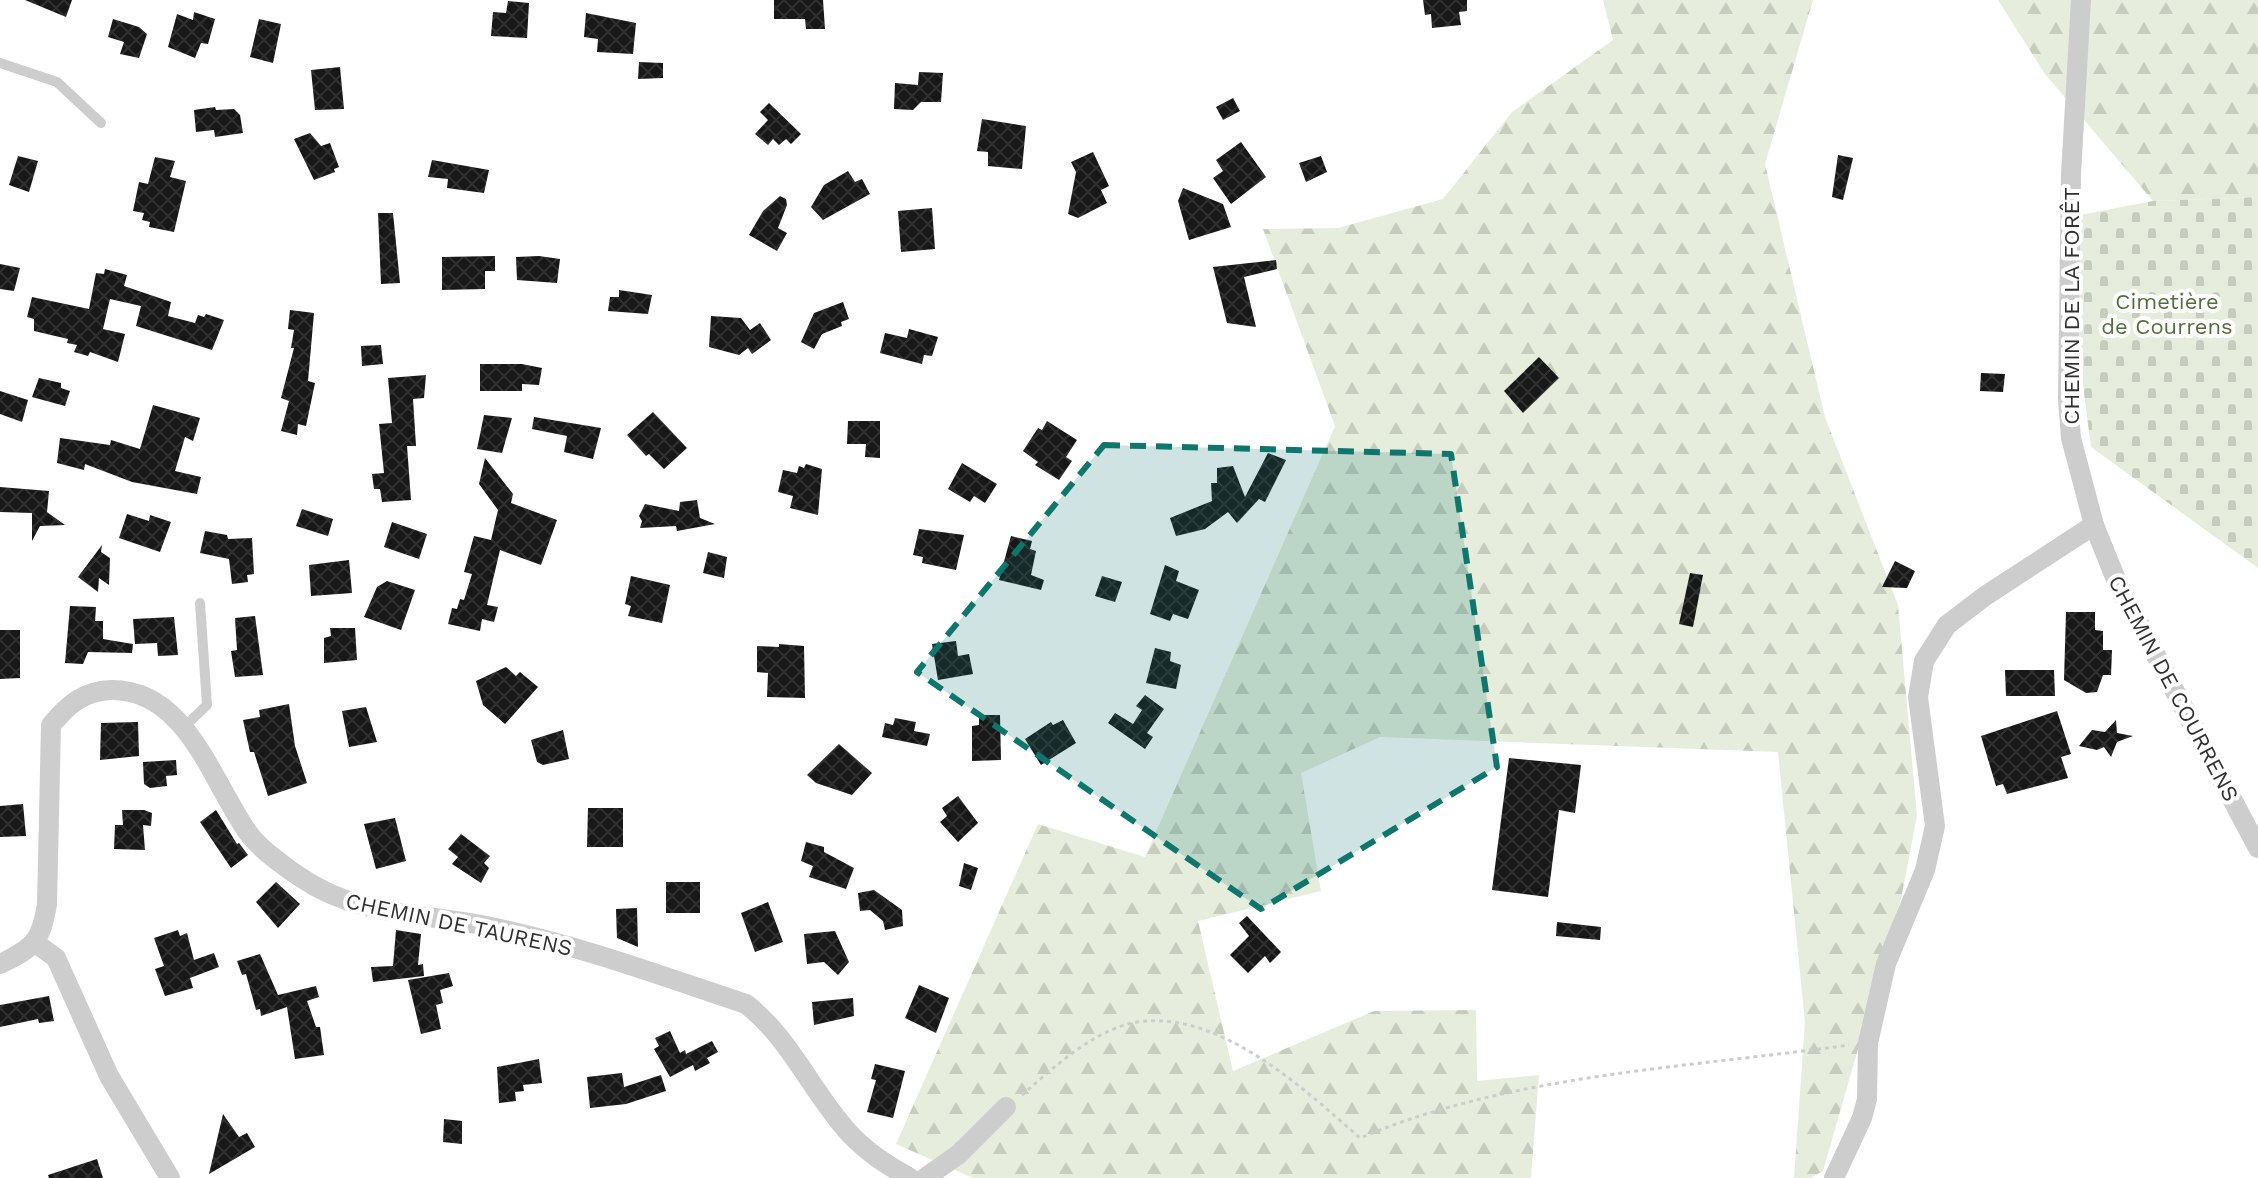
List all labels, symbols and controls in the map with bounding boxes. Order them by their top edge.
street label: CHEMIN DE LA FORÊT [2059,187,2084,425]
park label: Cimetière de Courrens [2101,289,2233,339]
street label: CHEMIN DE COURRENS [2103,571,2244,805]
street label: CHEMIN DE TAURENS [343,888,574,961]

